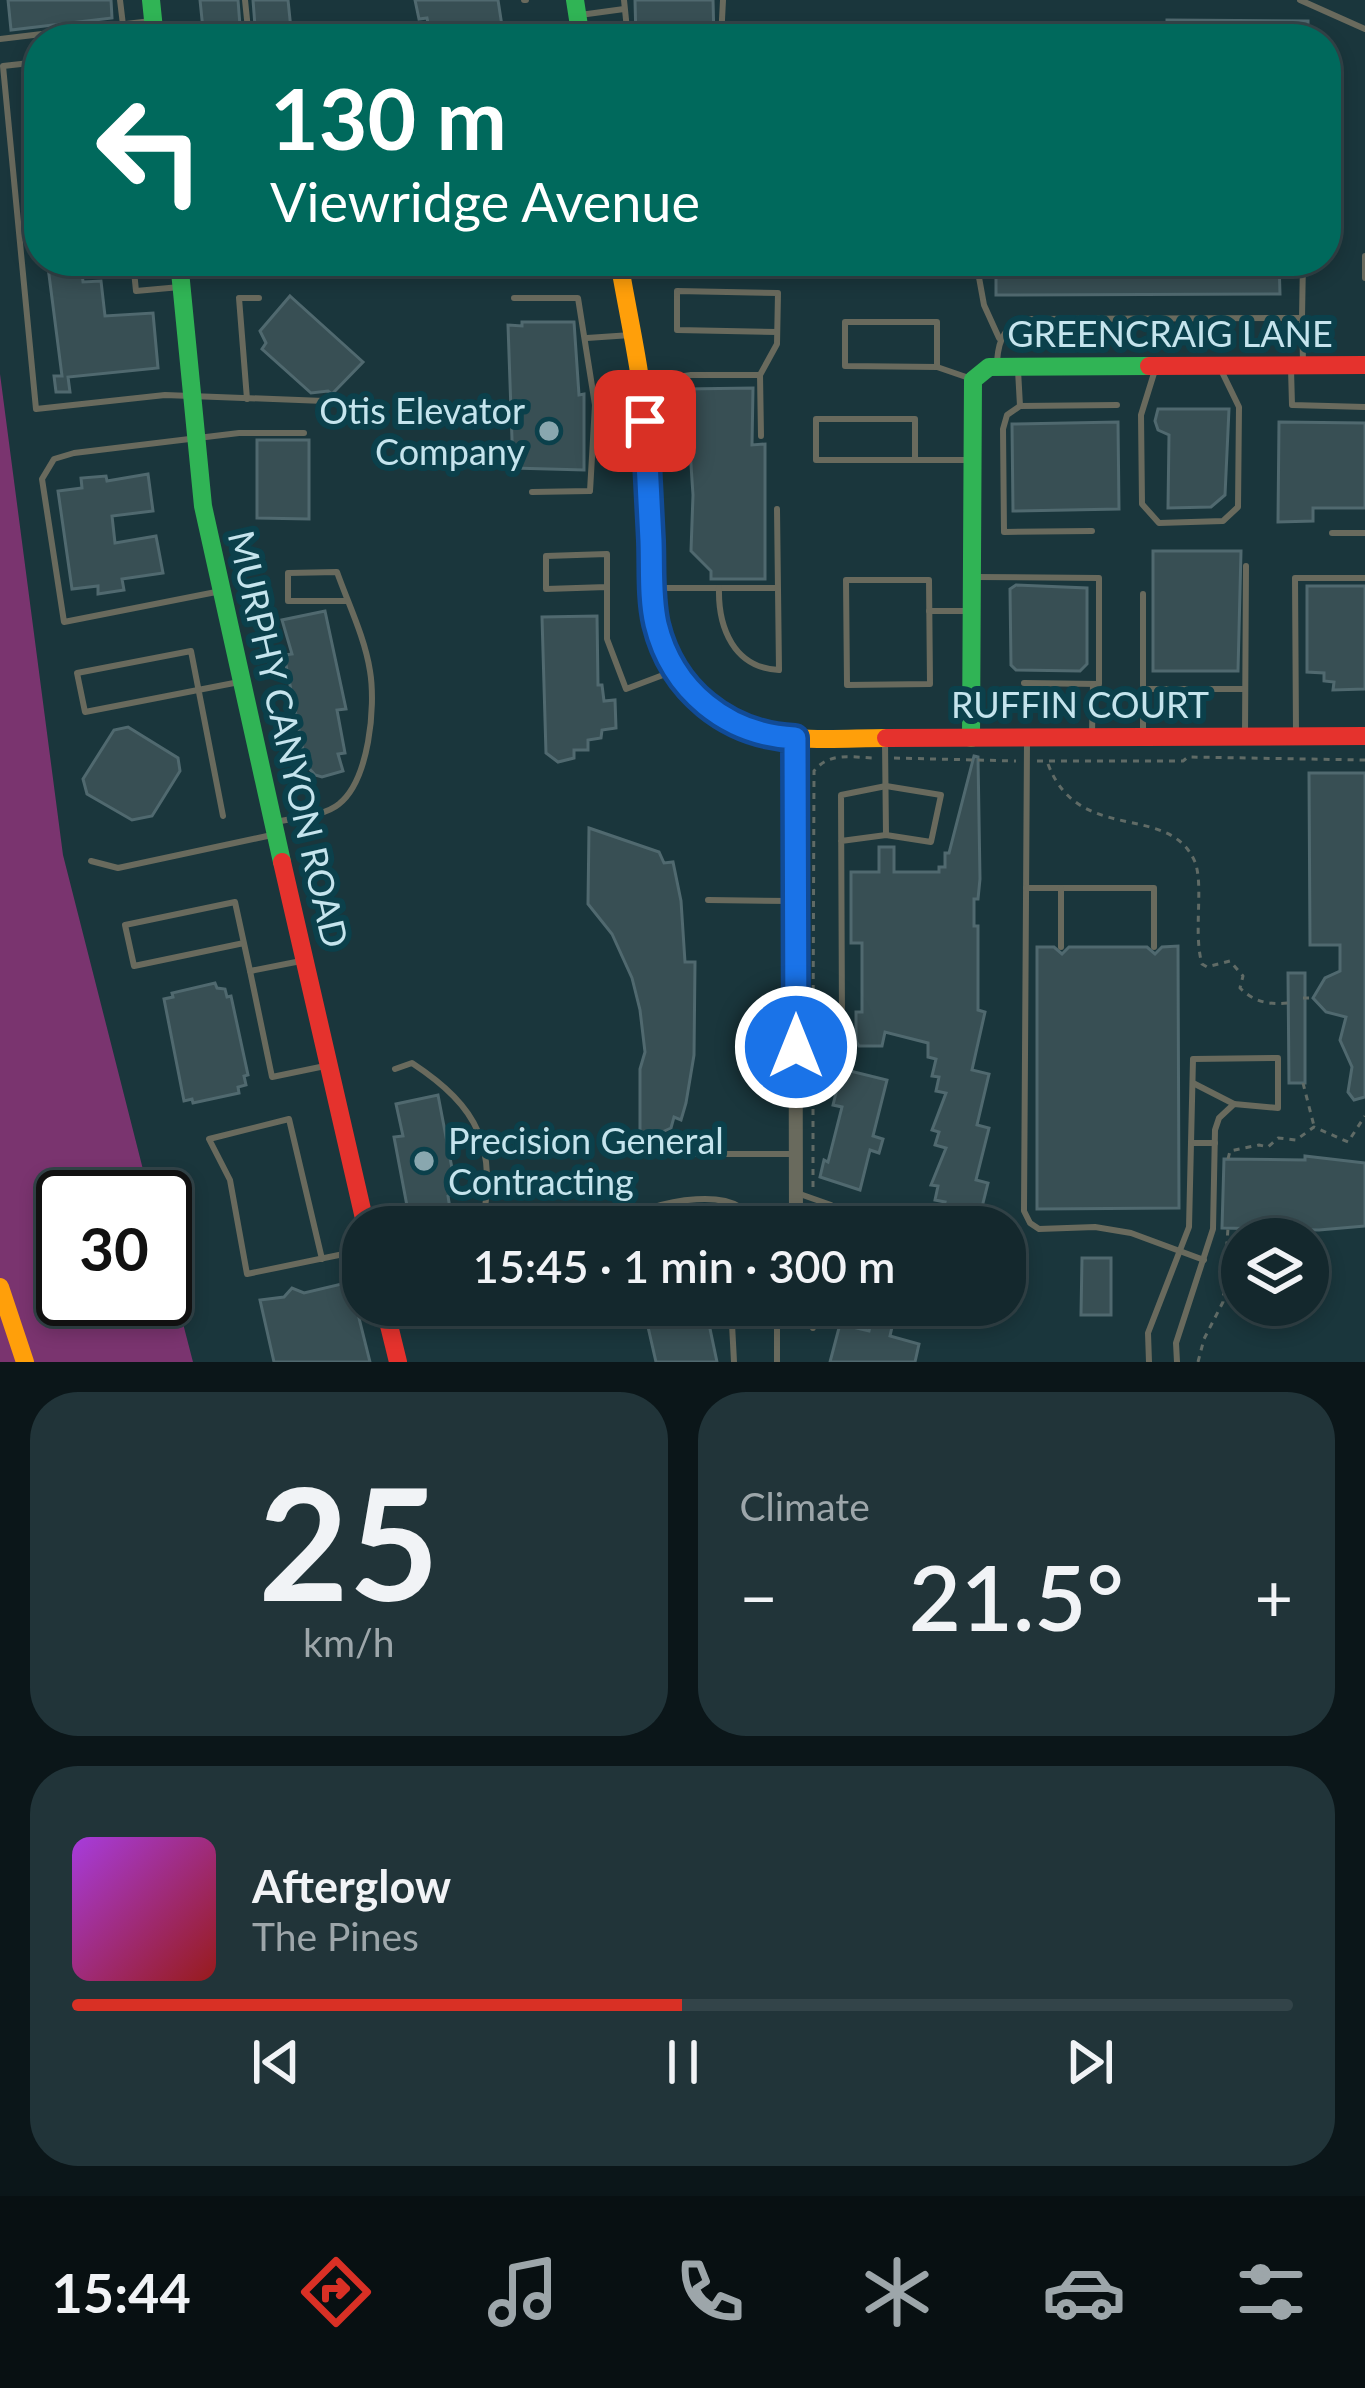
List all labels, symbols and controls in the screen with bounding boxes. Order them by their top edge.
text: 130 m [270,67,507,168]
icon: left [72,72,228,228]
text: Viewridge Avenue [270,169,700,234]
street label: GREENCRAIG LANE [1007,311,1333,355]
pin [594,370,696,472]
place label: Otis Elevator Company [319,388,525,473]
icon: arrive [612,388,678,454]
marker: Otis Elevator Company [536,418,562,444]
street label: MURPHY CANYON ROAD [220,526,358,952]
street label: RUFFIN COURT [951,682,1209,726]
position arrow [733,984,859,1110]
place label: Precision General Contracting [448,1118,724,1203]
marker: Precision General Contracting [411,1148,437,1174]
speed limit sign: 30 [36,1170,192,1326]
map controls [1221,1218,1329,1326]
button: layers [1221,1218,1329,1326]
text: 15:45 · 1 min · 300 m [473,1239,895,1293]
text: 25 [258,1447,439,1634]
text: Climate [740,1483,870,1529]
text: 21.5° [909,1542,1124,1650]
text: − [740,1557,778,1636]
text: + [1255,1557,1293,1636]
text: km/h [303,1619,394,1665]
text: Afterglow [252,1859,451,1913]
text: The Pines [252,1913,419,1959]
icon: previous [243,2029,309,2095]
icon: pause [650,2029,716,2095]
icon: next [1057,2029,1123,2095]
icon: directions [294,2250,378,2334]
icon: music [481,2250,565,2334]
icon: phone [668,2250,752,2334]
icon: climate [855,2250,939,2334]
icon: car [1042,2250,1126,2334]
icon: filters [1229,2250,1313,2334]
text: 15:44 [52,2260,191,2325]

